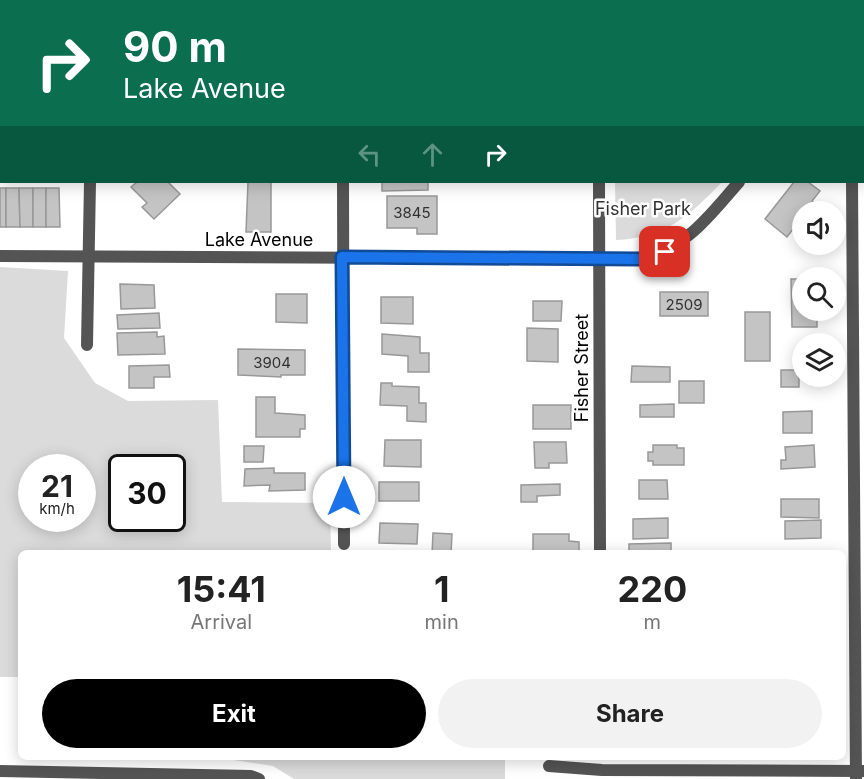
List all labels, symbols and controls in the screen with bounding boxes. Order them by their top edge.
text: 90 m [123,21,227,72]
icon: right [24,24,102,102]
text: Lake Avenue [123,72,286,105]
icon: left [353,138,386,171]
icon: ahead [416,138,449,171]
icon: right [479,138,512,171]
park label: Fisher Park [595,198,691,219]
map controls [792,201,846,387]
button: sound [792,201,846,255]
house number: 3845 [393,203,431,222]
pin [639,226,690,277]
street label: Lake Avenue [205,229,313,250]
icon: arrive [648,235,681,268]
button: search [792,267,846,321]
house number: 2509 [665,295,703,314]
street label: Fisher Street [571,314,592,422]
button: layers [792,333,846,387]
house number: 3904 [253,353,291,372]
speed limit sign: 30 [108,454,186,532]
position arrow [312,465,376,529]
text: 21 [41,468,73,504]
text: km/h [39,499,75,518]
text: 15:41 [177,567,266,611]
text: 1 [434,567,449,611]
text: 220 [618,567,687,611]
text: Arrival [191,610,252,634]
text: min [425,610,459,634]
text: m [644,610,661,634]
button: Exit [42,679,426,748]
button: Share [438,679,822,748]

